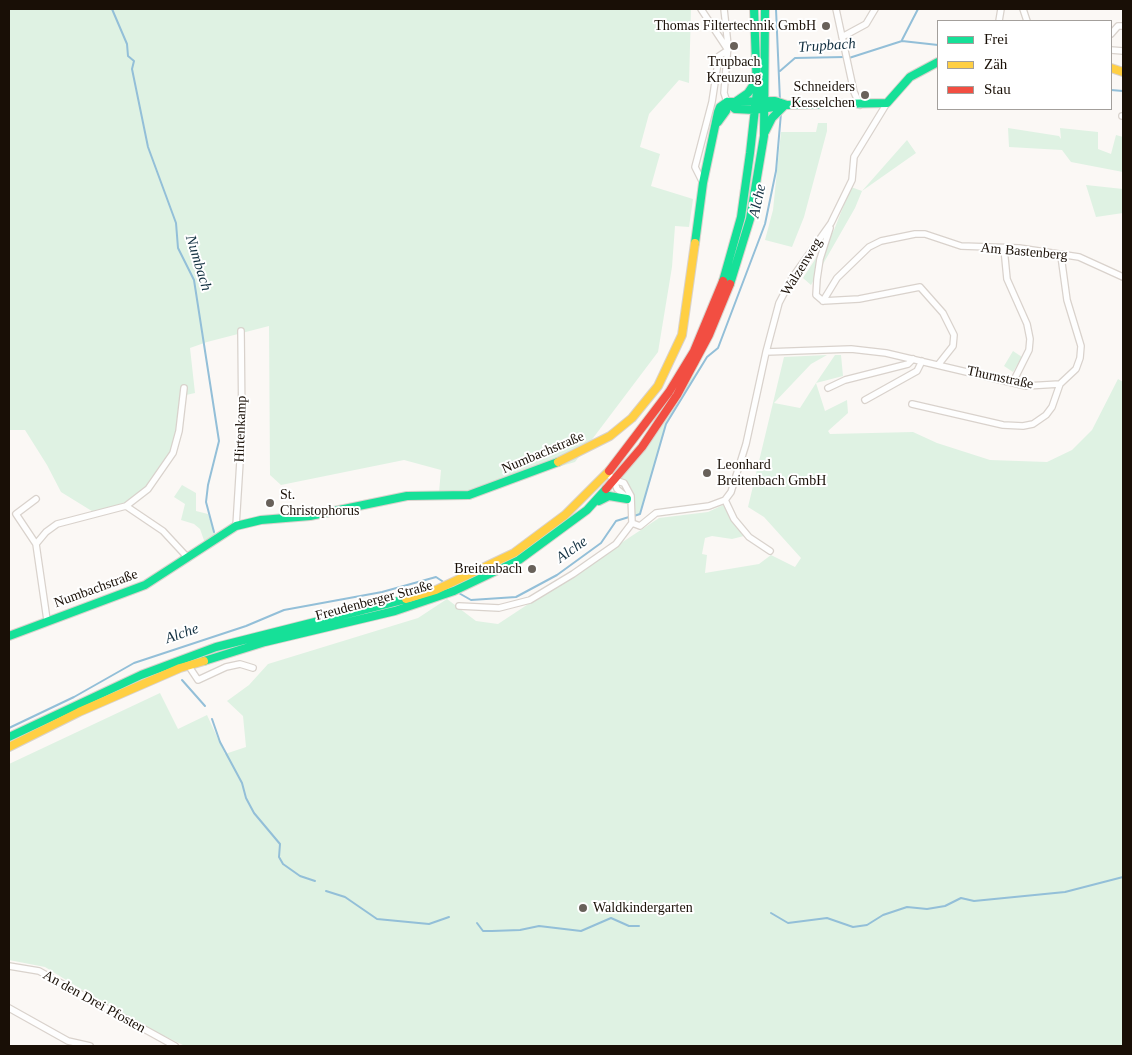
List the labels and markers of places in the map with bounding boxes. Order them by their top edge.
place label: Thomas Filtertechnik GmbH [654,18,816,34]
marker: Thomas Filtertechnik GmbH [820,20,832,32]
marker: Trupbach Kreuzung [728,40,740,52]
place label: Trupbach Kreuzung [706,54,762,86]
place label: Schneiders Kesselchen [791,79,855,111]
marker: Schneiders Kesselchen [859,89,871,101]
place label: Leonhard Breitenbach GmbH [717,457,826,490]
marker: Leonhard Breitenbach GmbH [701,467,713,479]
place label: St. Christophorus [280,487,359,520]
marker: St. Christophorus [264,497,276,509]
place label: Breitenbach [454,561,522,577]
marker: Breitenbach [526,563,538,575]
place label: Waldkindergarten [593,900,693,916]
marker: Waldkindergarten [577,902,589,914]

